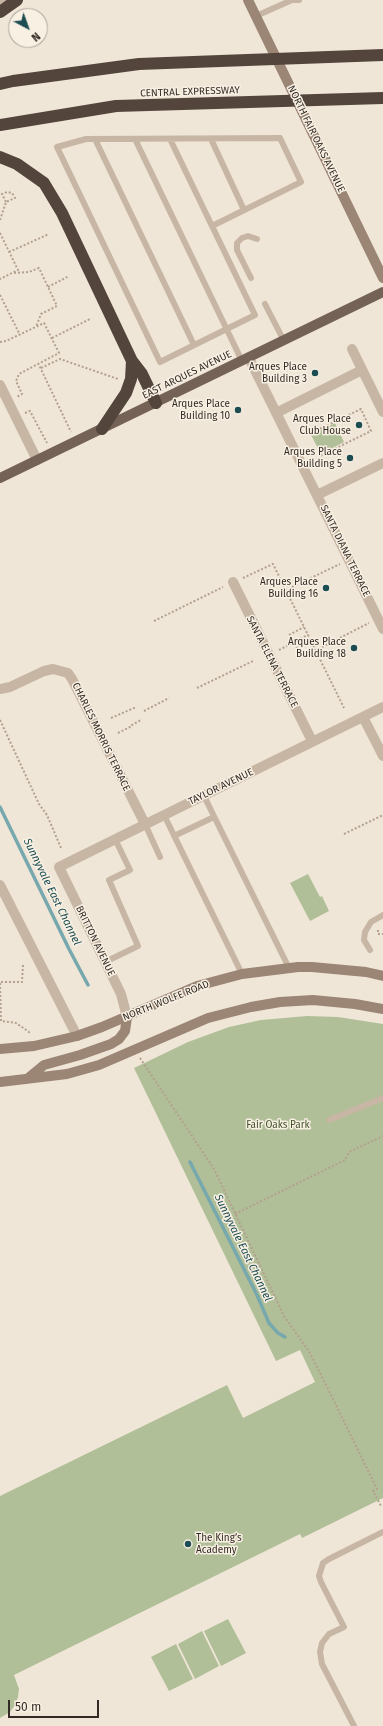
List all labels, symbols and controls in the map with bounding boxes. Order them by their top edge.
north arrow [8,8,48,48]
text: N [29,29,43,44]
street label: NORTH FAIR OAKS AVENUE [285,83,347,195]
street label: CENTRAL EXPRESSWAY [140,84,240,100]
street label: EAST ARQUES AVENUE [140,348,234,402]
place label: Arques Place Building 3 [249,361,307,384]
marker: Arques Place Building 3 [310,368,320,378]
place label: Arques Place Building 10 [172,398,230,422]
marker: Arques Place Building 10 [233,405,243,415]
place label: Arques Place Club House [293,413,351,436]
marker: Arques Place Club House [354,420,364,430]
place label: Arques Place Building 5 [284,446,342,470]
marker: Arques Place Building 5 [345,453,355,463]
street label: SANTA DIANA TERRACE [318,503,372,599]
place label: Arques Place Building 16 [260,576,318,600]
marker: Arques Place Building 16 [321,583,331,593]
street label: SANTA ELENA TERRACE [244,614,300,710]
place label: Arques Place Building 18 [288,636,346,660]
marker: Arques Place Building 18 [349,643,359,653]
street label: CHARLES MORRIS TERRACE [69,681,133,793]
street label: TAYLOR AVENUE [187,766,255,808]
water label: Sunnyvale East Channel [20,836,84,948]
street label: BRITTON AVENUE [73,904,117,978]
street label: NORTH WOLFE ROAD [121,978,211,1024]
park label: Fair Oaks Park [246,1119,310,1131]
water label: Sunnyvale East Channel [211,1192,275,1304]
place label: The King’s Academy [196,1532,242,1556]
marker: The King’s Academy [183,1539,193,1549]
scale bar [10,1692,101,1718]
text: 50 m [15,1700,41,1714]

